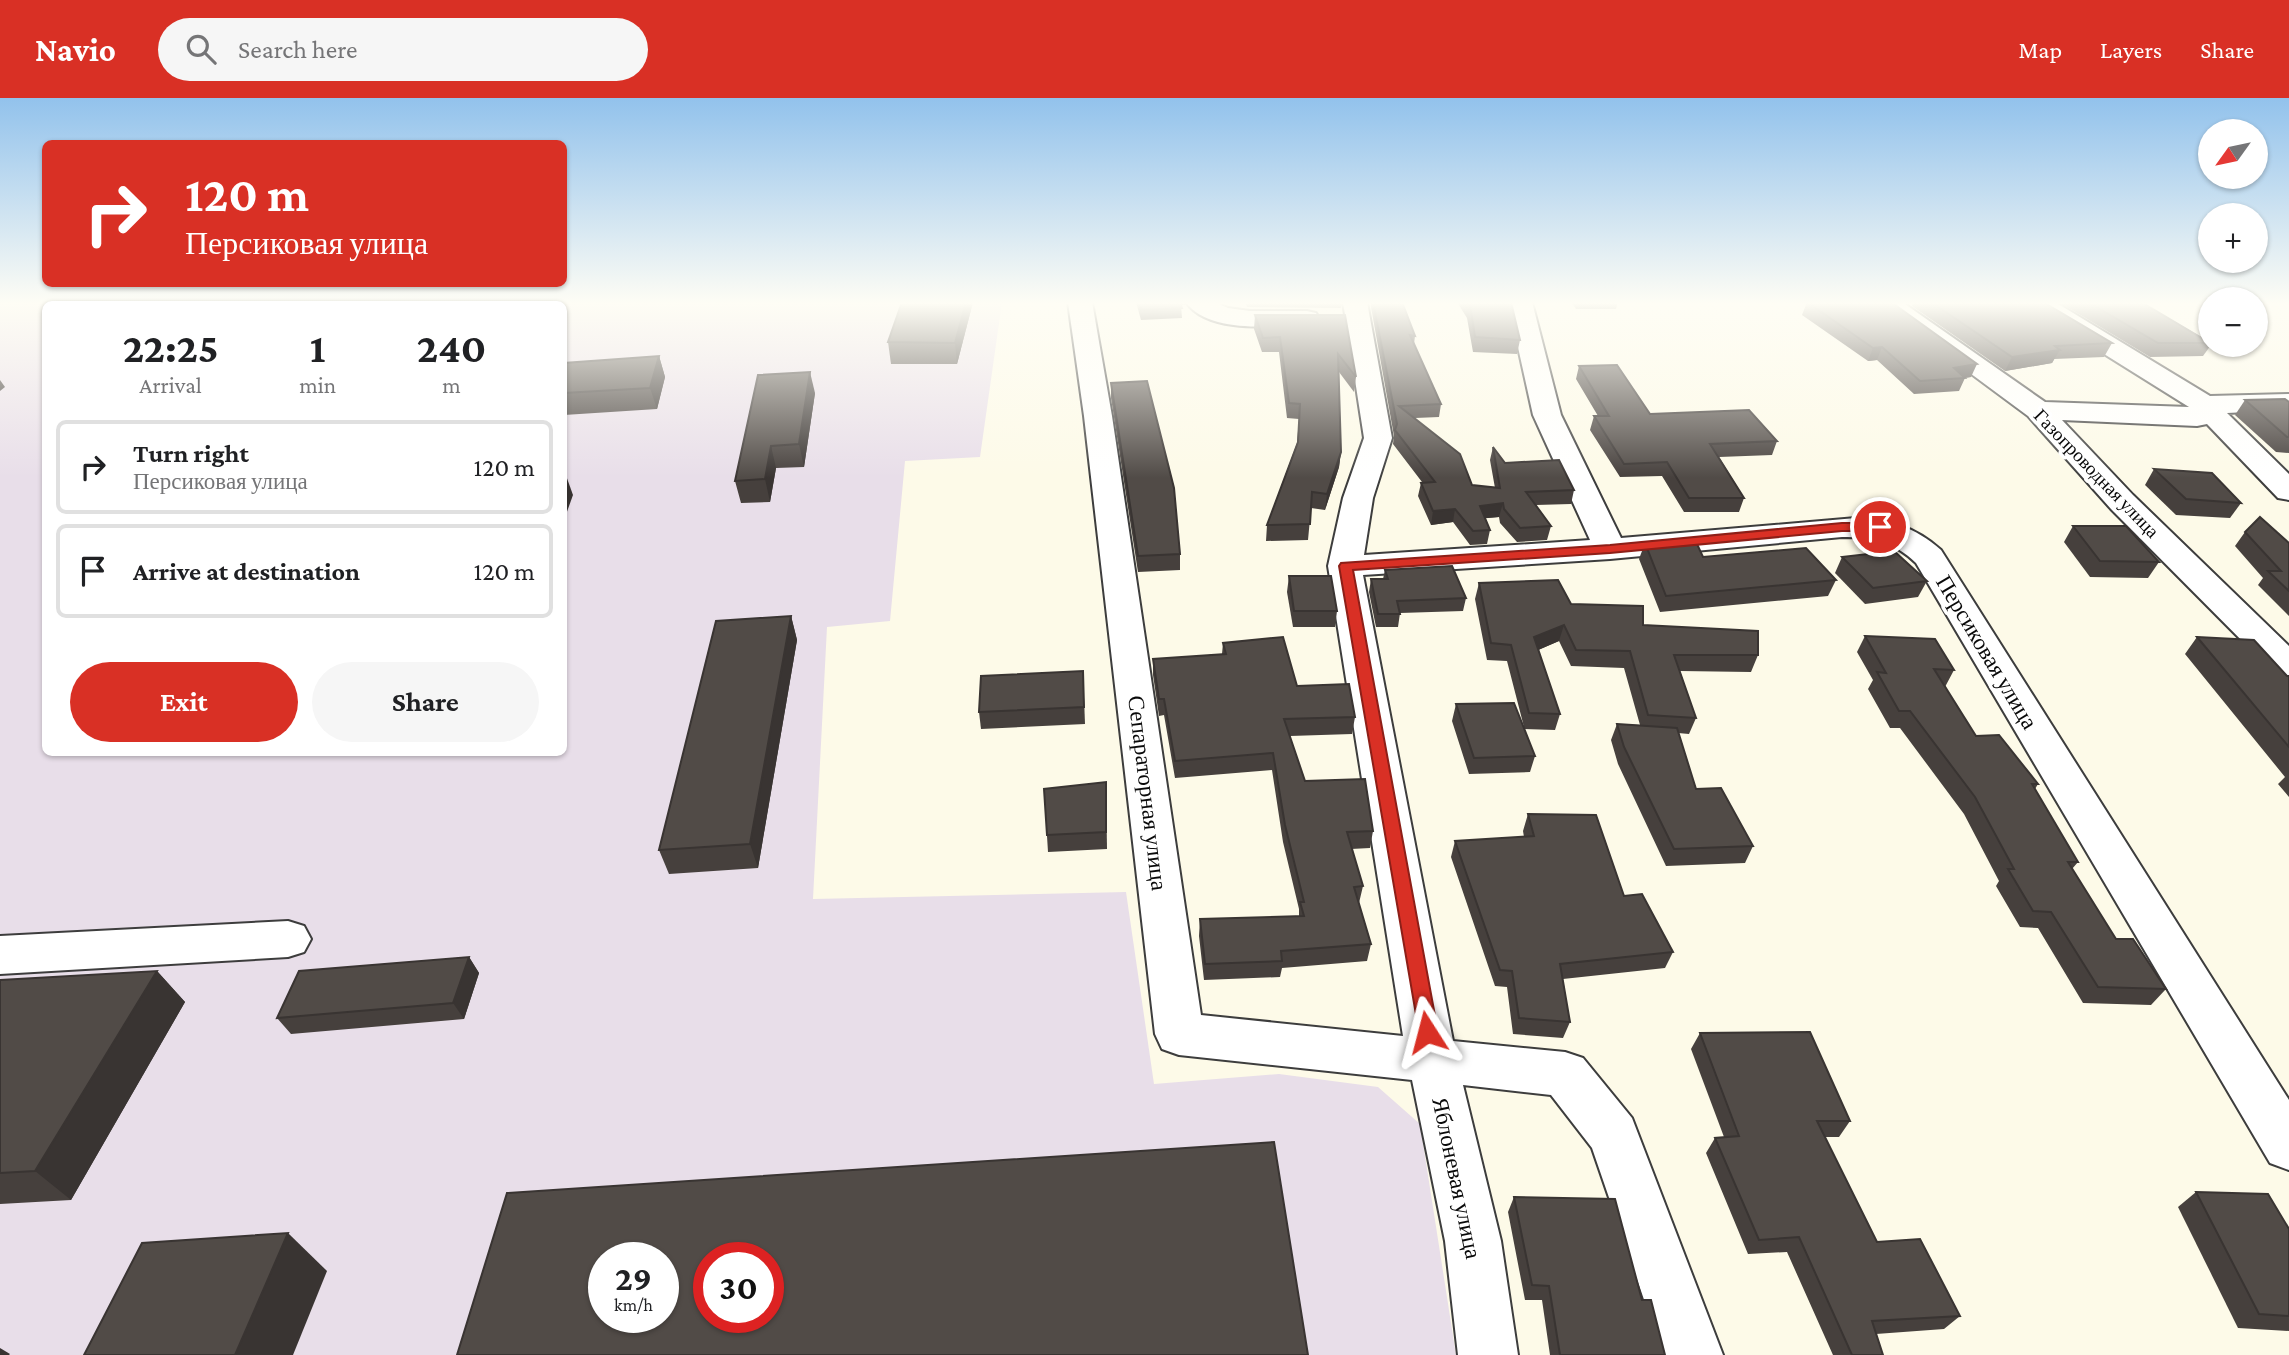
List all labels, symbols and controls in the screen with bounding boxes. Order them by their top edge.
search box [158,18,648,81]
icon: search [182,30,220,68]
text: Navio [35,31,116,68]
text: Search here [238,35,357,64]
text: Map [2018,36,2062,63]
text: Layers [2100,36,2162,63]
text: Share [2200,36,2254,63]
north arrow [2198,119,2268,189]
map controls [2198,119,2268,357]
text: 120 m [185,167,309,222]
icon: right [70,168,161,259]
button: + [2198,203,2268,273]
text: Персиковая улица [185,225,428,261]
button: − [2198,287,2268,357]
text: 22:25 [123,324,219,371]
text: 1 [310,324,326,371]
text: 240 [417,324,486,371]
text: Arrival [139,372,202,398]
text: min [299,372,336,398]
text: m [442,372,461,398]
street label: Газопроводная улица [2030,405,2164,542]
text: Turn right [133,439,249,468]
icon: right [74,448,112,486]
text: 120 m [474,453,535,482]
text: Персиковая улица [133,468,308,494]
pin [1850,497,1910,557]
icon: arrive [1861,508,1899,546]
icon: arrive [74,552,112,590]
text: Arrive at destination [133,557,360,586]
text: 120 m [474,557,535,586]
street label: Персиковая улица [1931,570,2043,734]
button: Exit [70,662,298,742]
button: Share [312,662,539,742]
street label: Сепараторная улица [1123,694,1173,892]
position arrow [1390,995,1464,1069]
street label: Яблоневая улица [1427,1095,1487,1261]
speed limit sign: 30 [693,1242,784,1333]
text: 29 [615,1259,652,1298]
text: km/h [614,1295,653,1315]

